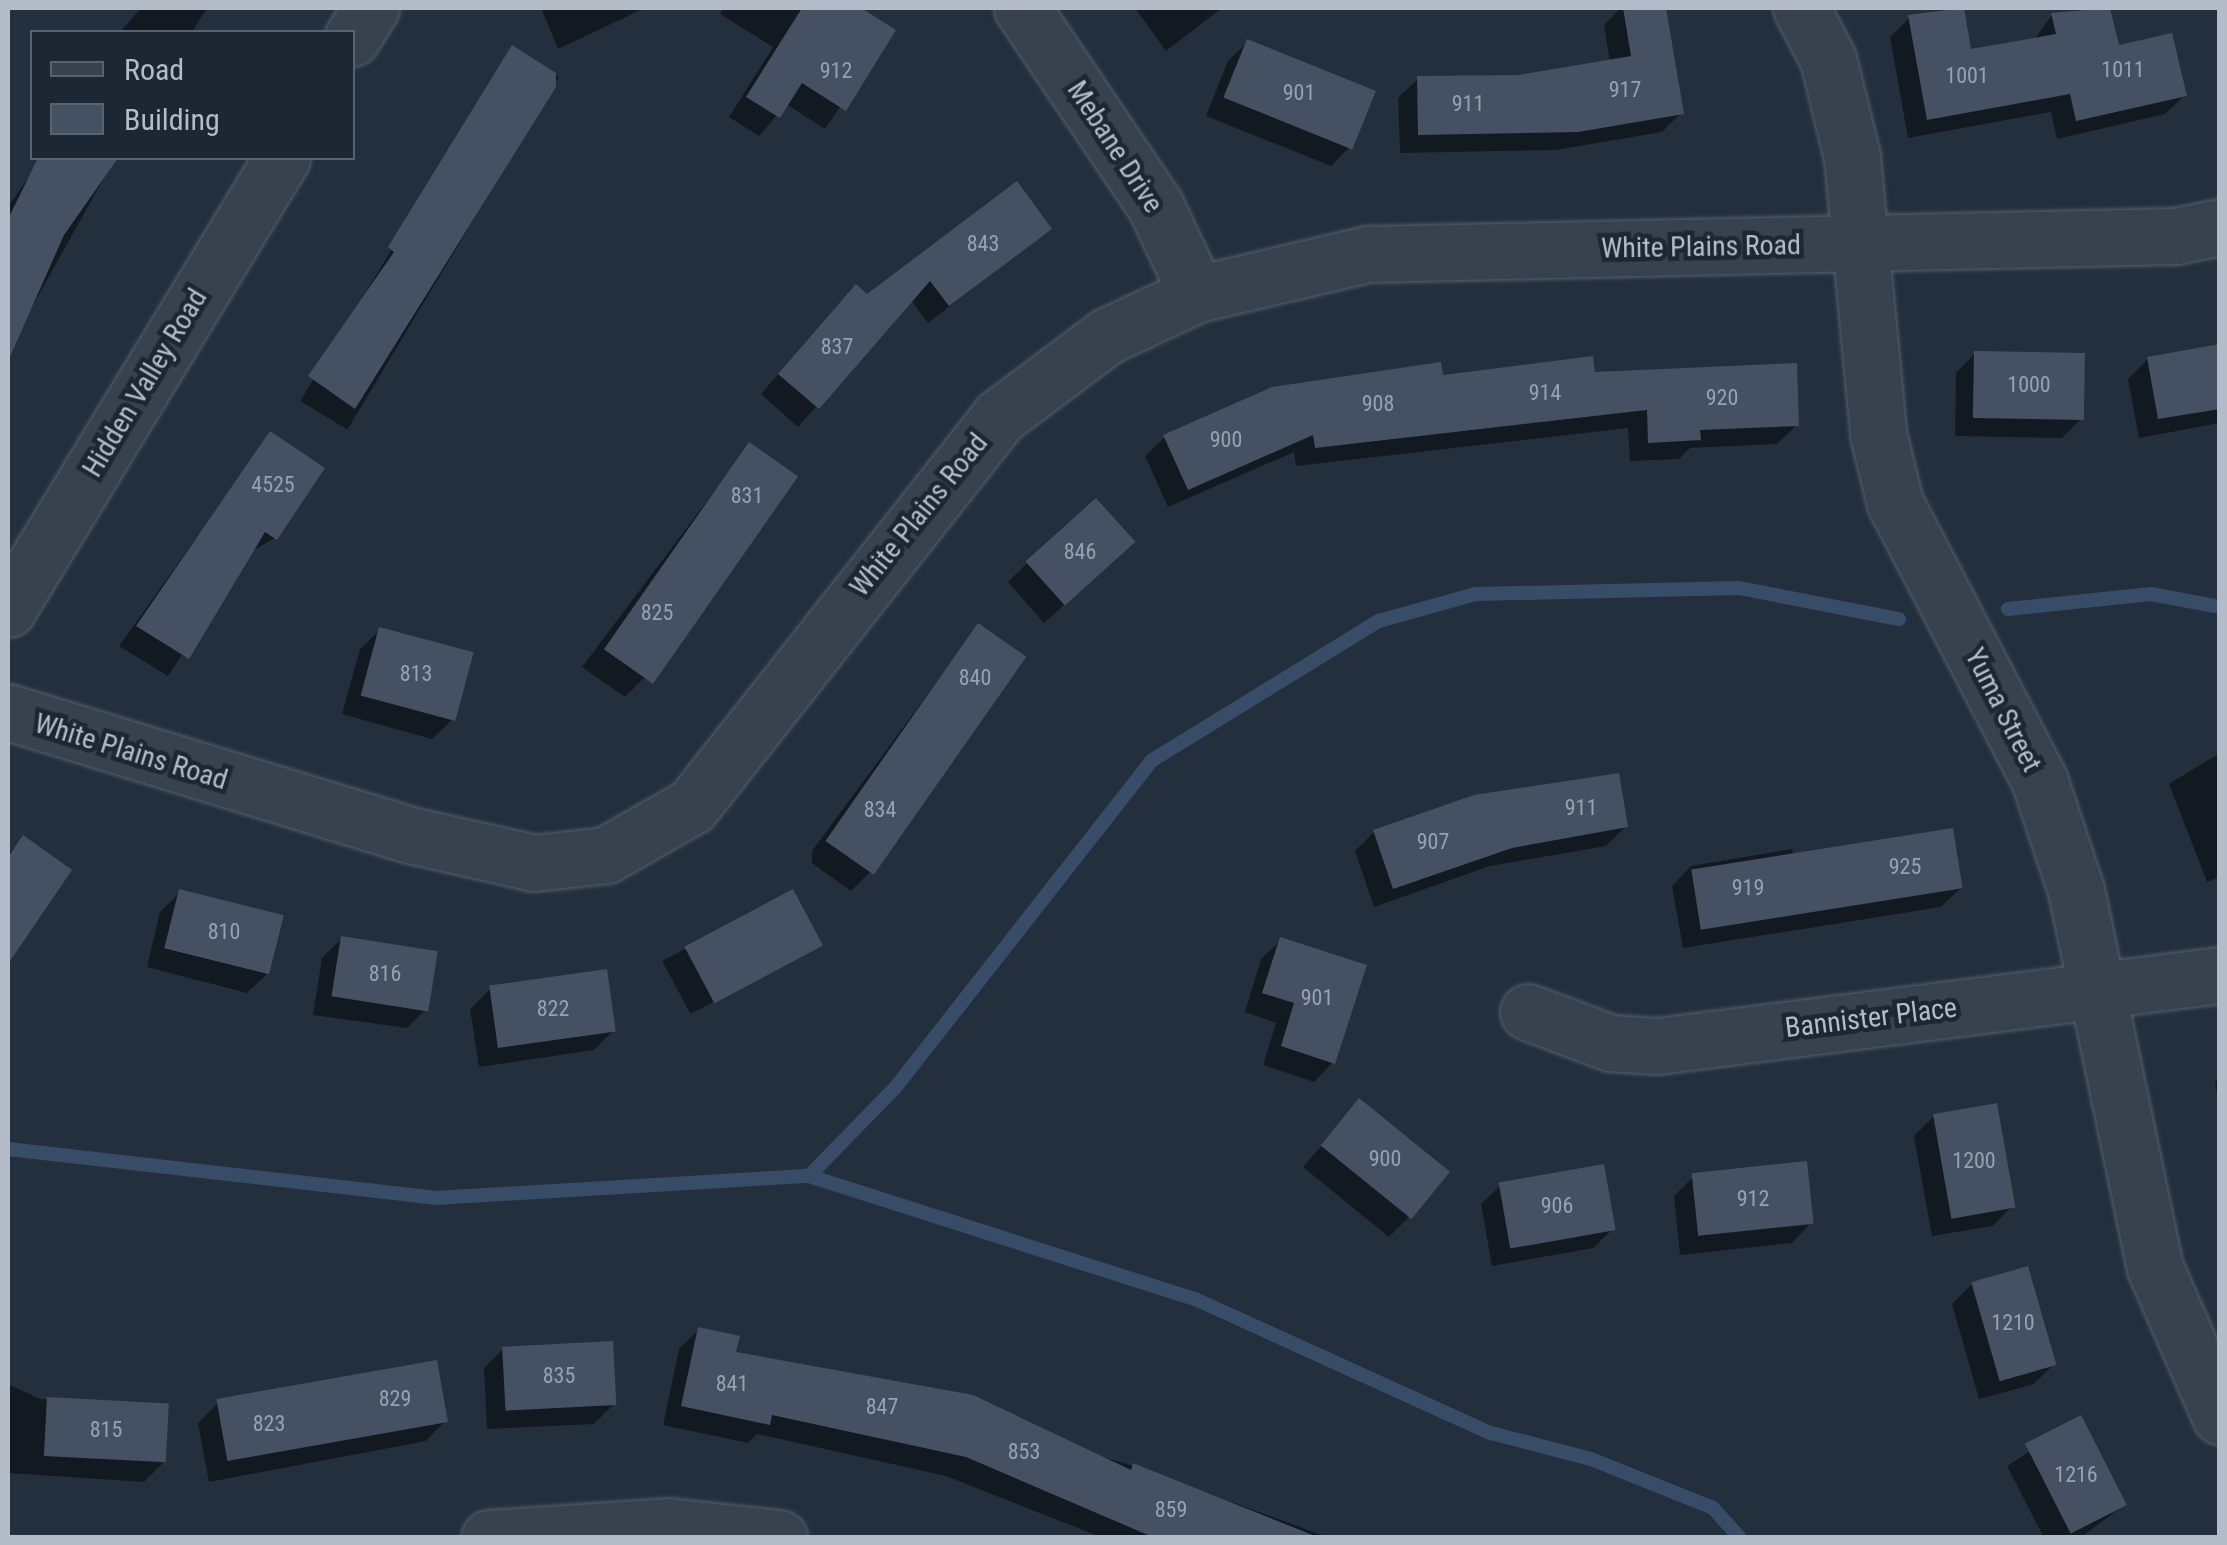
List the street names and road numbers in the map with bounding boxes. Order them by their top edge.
street label: Mebane Drive [1060,75,1170,219]
street label: White Plains Road [1601,228,1801,266]
street label: Hidden Valley Road [76,283,214,483]
street label: White Plains Road [843,427,995,603]
street label: Yuma Street [1958,643,2048,777]
street label: White Plains Road [31,707,231,797]
street label: Bannister Place [1783,991,1959,1045]

